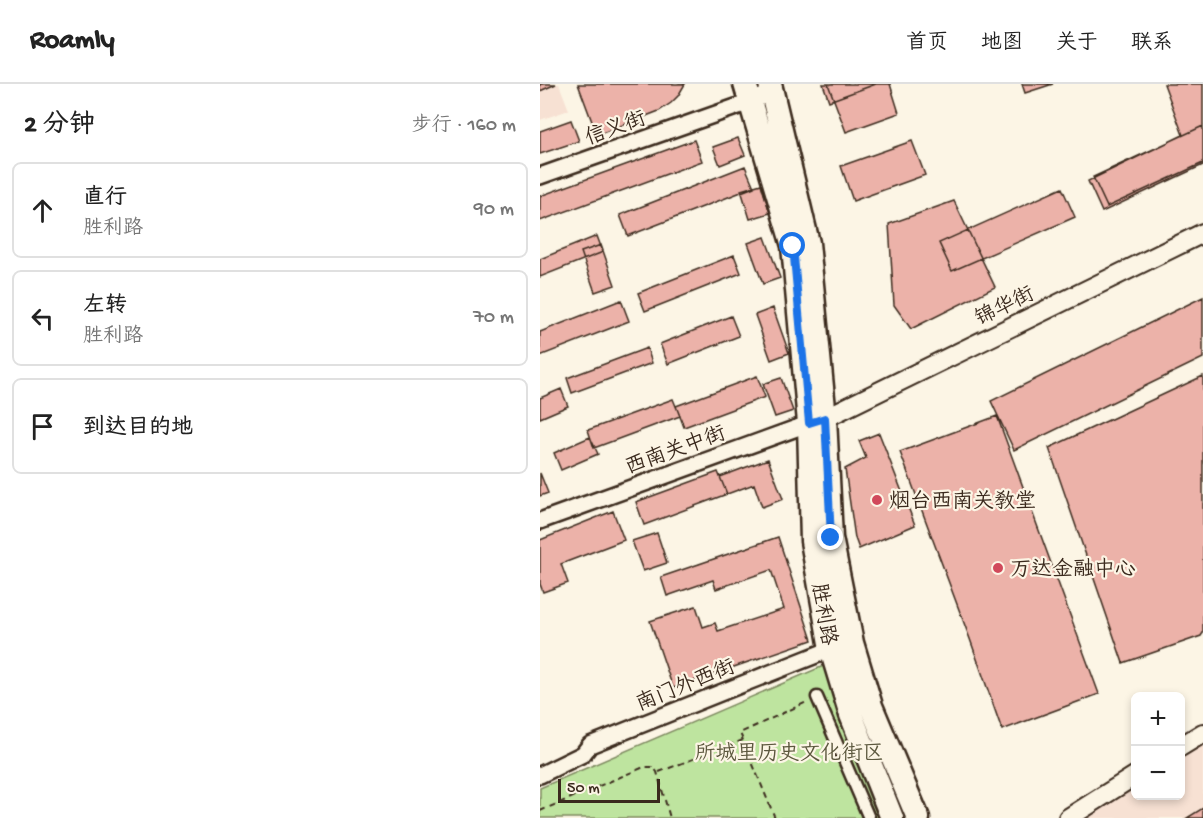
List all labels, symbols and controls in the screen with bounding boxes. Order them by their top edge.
text: Roamly [30,25,115,58]
text: 首页 [906,32,948,57]
text: 地图 [981,32,1023,57]
text: 关于 [1056,32,1098,57]
text: 联系 [1131,32,1173,57]
street label: 信义街 [582,107,650,153]
text: 2 分钟 [24,111,95,142]
text: 步行 · 160 m [412,115,516,138]
text: 直行 [83,186,127,212]
icon: ahead [26,194,59,227]
text: 90 m [474,199,514,222]
text: 胜利路 [83,218,143,241]
route start [779,232,805,258]
street label: 锦华街 [971,281,1039,333]
text: 左转 [83,294,127,320]
icon: left [26,302,59,335]
text: 70 m [473,307,514,330]
text: 胜利路 [83,326,143,349]
icon: arrive [26,410,59,443]
text: 到达目的地 [83,416,193,442]
street label: 西南关中街 [622,421,730,482]
place label: 烟台西南关教堂 [889,489,1036,516]
marker: 烟台西南关教堂 [870,493,884,507]
route end [817,524,843,550]
place label: 万达金融中心 [1010,557,1136,584]
marker: 万达金融中心 [991,561,1005,575]
street label: 胜利路 [804,581,841,648]
street label: 南门外西街 [632,654,740,719]
map controls [1131,692,1185,800]
button: + [1131,692,1185,746]
park label: 所城里历史文化街区 [695,741,884,768]
button: − [1131,746,1185,800]
scale bar [558,776,660,804]
text: 50 m [567,780,600,799]

